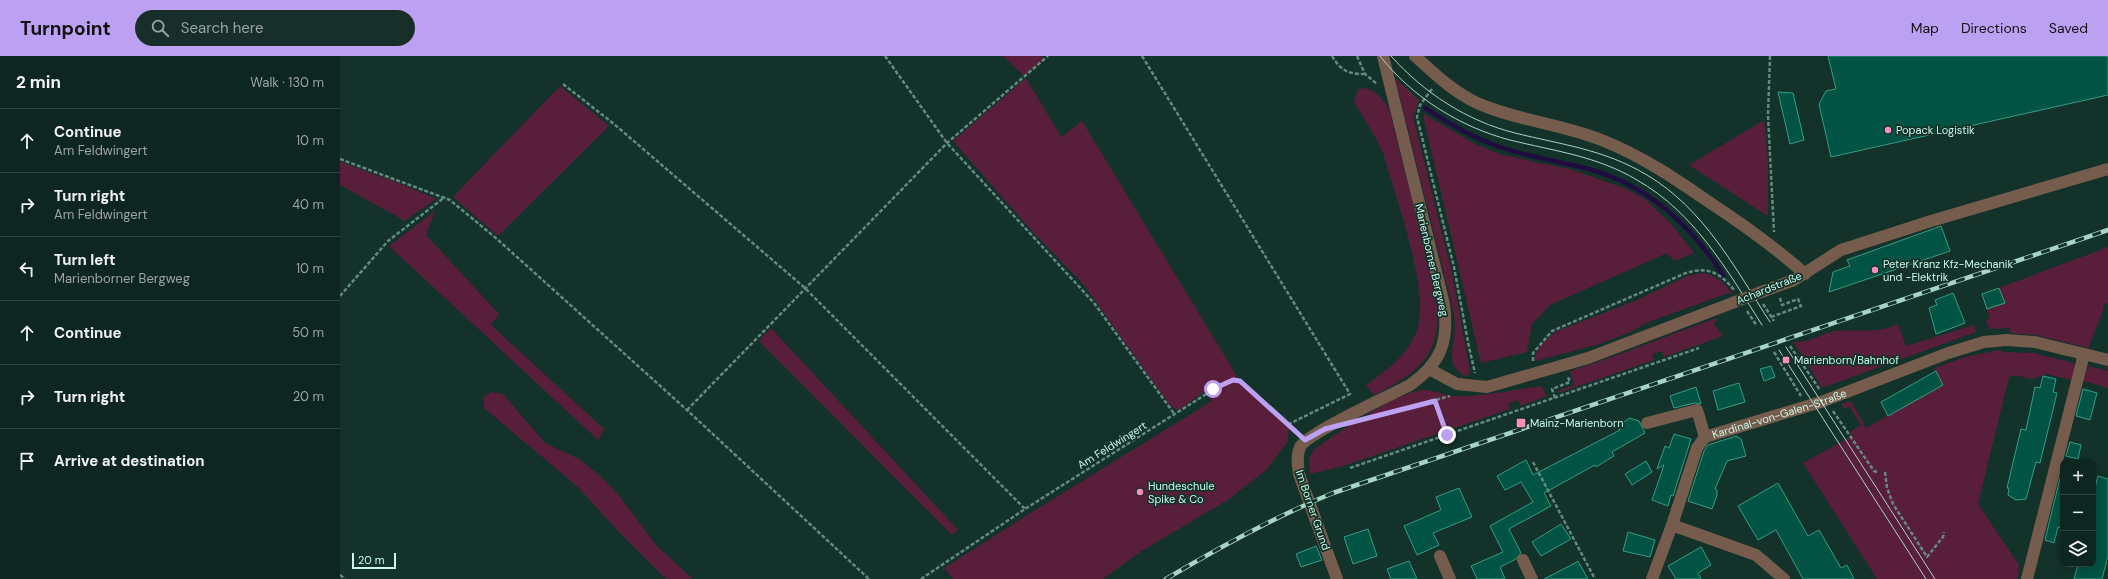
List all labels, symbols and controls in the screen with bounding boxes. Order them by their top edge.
search box [135,10,415,46]
text: Turnpoint [20,16,111,41]
icon: search [149,17,171,39]
text: Search here [181,18,264,38]
text: Map [1911,19,1939,37]
text: Directions [1961,19,2027,37]
text: Saved [2049,19,2088,37]
text: 2 min [16,71,61,93]
text: Walk · 130 m [250,74,324,91]
text: Continue [54,122,122,142]
place label: Popack Logistik [1896,123,1975,137]
marker: Popack Logistik [1883,125,1893,135]
icon: ahead [16,130,38,152]
text: 10 m [296,132,324,149]
text: Am Feldwingert [54,142,148,159]
text: Turn right [54,186,125,206]
icon: right [16,194,38,216]
text: 40 m [292,196,324,213]
street label: Marienborner Bergweg [1412,202,1452,318]
text: Am Feldwingert [54,206,148,223]
text: Turn left [54,250,115,270]
place label: Peter Kranz Kfz-Mechanik und -Elektrik [1883,257,2013,284]
icon: left [16,258,38,280]
text: 10 m [296,260,324,277]
marker: Peter Kranz Kfz-Mechanik und -Elektrik [1870,265,1880,275]
street label: Achardstraße [1734,269,1804,307]
text: Marienborner Bergweg [54,270,190,287]
icon: ahead [16,322,38,344]
text: Continue [54,323,122,343]
text: 50 m [292,324,324,341]
place label: Marienborn/Bahnhof [1794,353,1899,367]
marker: Marienborn/Bahnhof [1781,355,1791,365]
route start [1204,380,1222,398]
icon: right [16,386,38,408]
street label: Kardinal-von-Galen-Straße [1710,386,1848,441]
text: Turn right [54,387,125,407]
text: 20 m [293,388,324,405]
place label: Mainz-Marienborn [1530,416,1623,430]
marker: Mainz-Marienborn [1515,417,1527,429]
street label: Am Feldwingert [1075,418,1149,472]
route end [1438,426,1456,444]
icon: arrive [16,450,38,472]
text: Arrive at destination [54,451,205,471]
map controls [2060,459,2096,567]
button: + [2060,459,2096,495]
street label: Im Borner Grund [1293,468,1333,552]
place label: Hundeschule Spike & Co [1148,479,1214,506]
marker: Hundeschule Spike & Co [1135,487,1145,497]
button: − [2060,495,2096,531]
button: layers [2060,531,2096,567]
scale bar [352,551,396,570]
text: 20 m [358,553,384,567]

